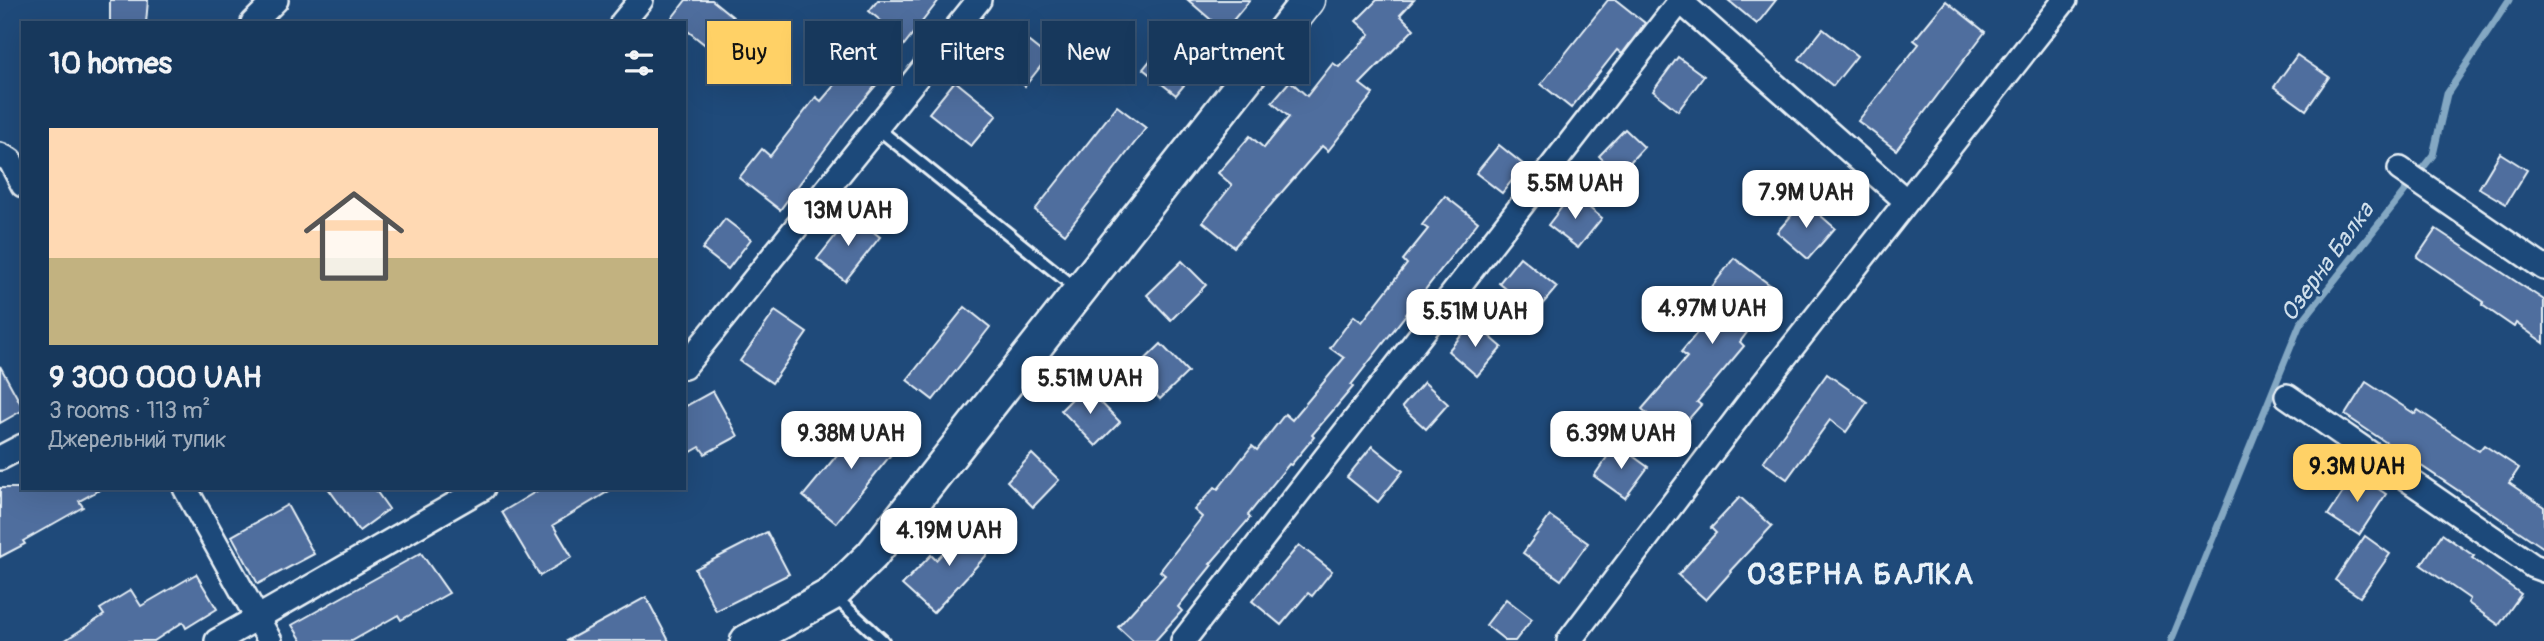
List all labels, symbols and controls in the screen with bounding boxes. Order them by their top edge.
chip: Buy [707,21,791,84]
chip: Rent [805,21,901,84]
chip: Filters [915,21,1028,84]
chip: New [1042,21,1135,84]
chip: Apartment [1149,21,1309,84]
icon: filters [620,44,658,82]
text: 10 homes [49,45,172,82]
pin: 5.5M UAH [1503,162,1647,221]
text: 5.5M UAH [1527,169,1623,198]
pin: 7.9M UAH [1734,170,1878,230]
icon: home [291,173,417,299]
text: 7.9M UAH [1758,178,1854,207]
pin: 13M UAH [783,188,913,248]
text: 13M UAH [804,196,892,225]
water label: Озерна Балка [2275,196,2381,327]
pin: 4.97M UAH [1632,286,1792,346]
pin: 5.51M UAH [1395,290,1555,349]
text: 4.97M UAH [1658,294,1766,323]
text: 5.51M UAH [1422,297,1528,326]
pin: 5.51M UAH [1010,356,1170,416]
text: 9 300 000 UAH [49,359,262,396]
text: 5.51M UAH [1037,364,1143,393]
text: 3 rooms · 113 m² [49,396,210,425]
pin: 9.38M UAH [771,412,931,471]
pin: 6.39M UAH [1541,412,1701,471]
text: 9.38M UAH [797,419,905,448]
text: 6.39M UAH [1566,419,1676,448]
text: Джерельний тупик [49,425,227,454]
pin: 9.3M UAH [2285,444,2429,504]
text: 9.3M UAH [2309,452,2405,481]
pin: 4.19M UAH [869,508,1029,568]
text: 4.19M UAH [896,516,1002,545]
district label: ОЗЕРНА БАЛКА [1747,556,1975,593]

